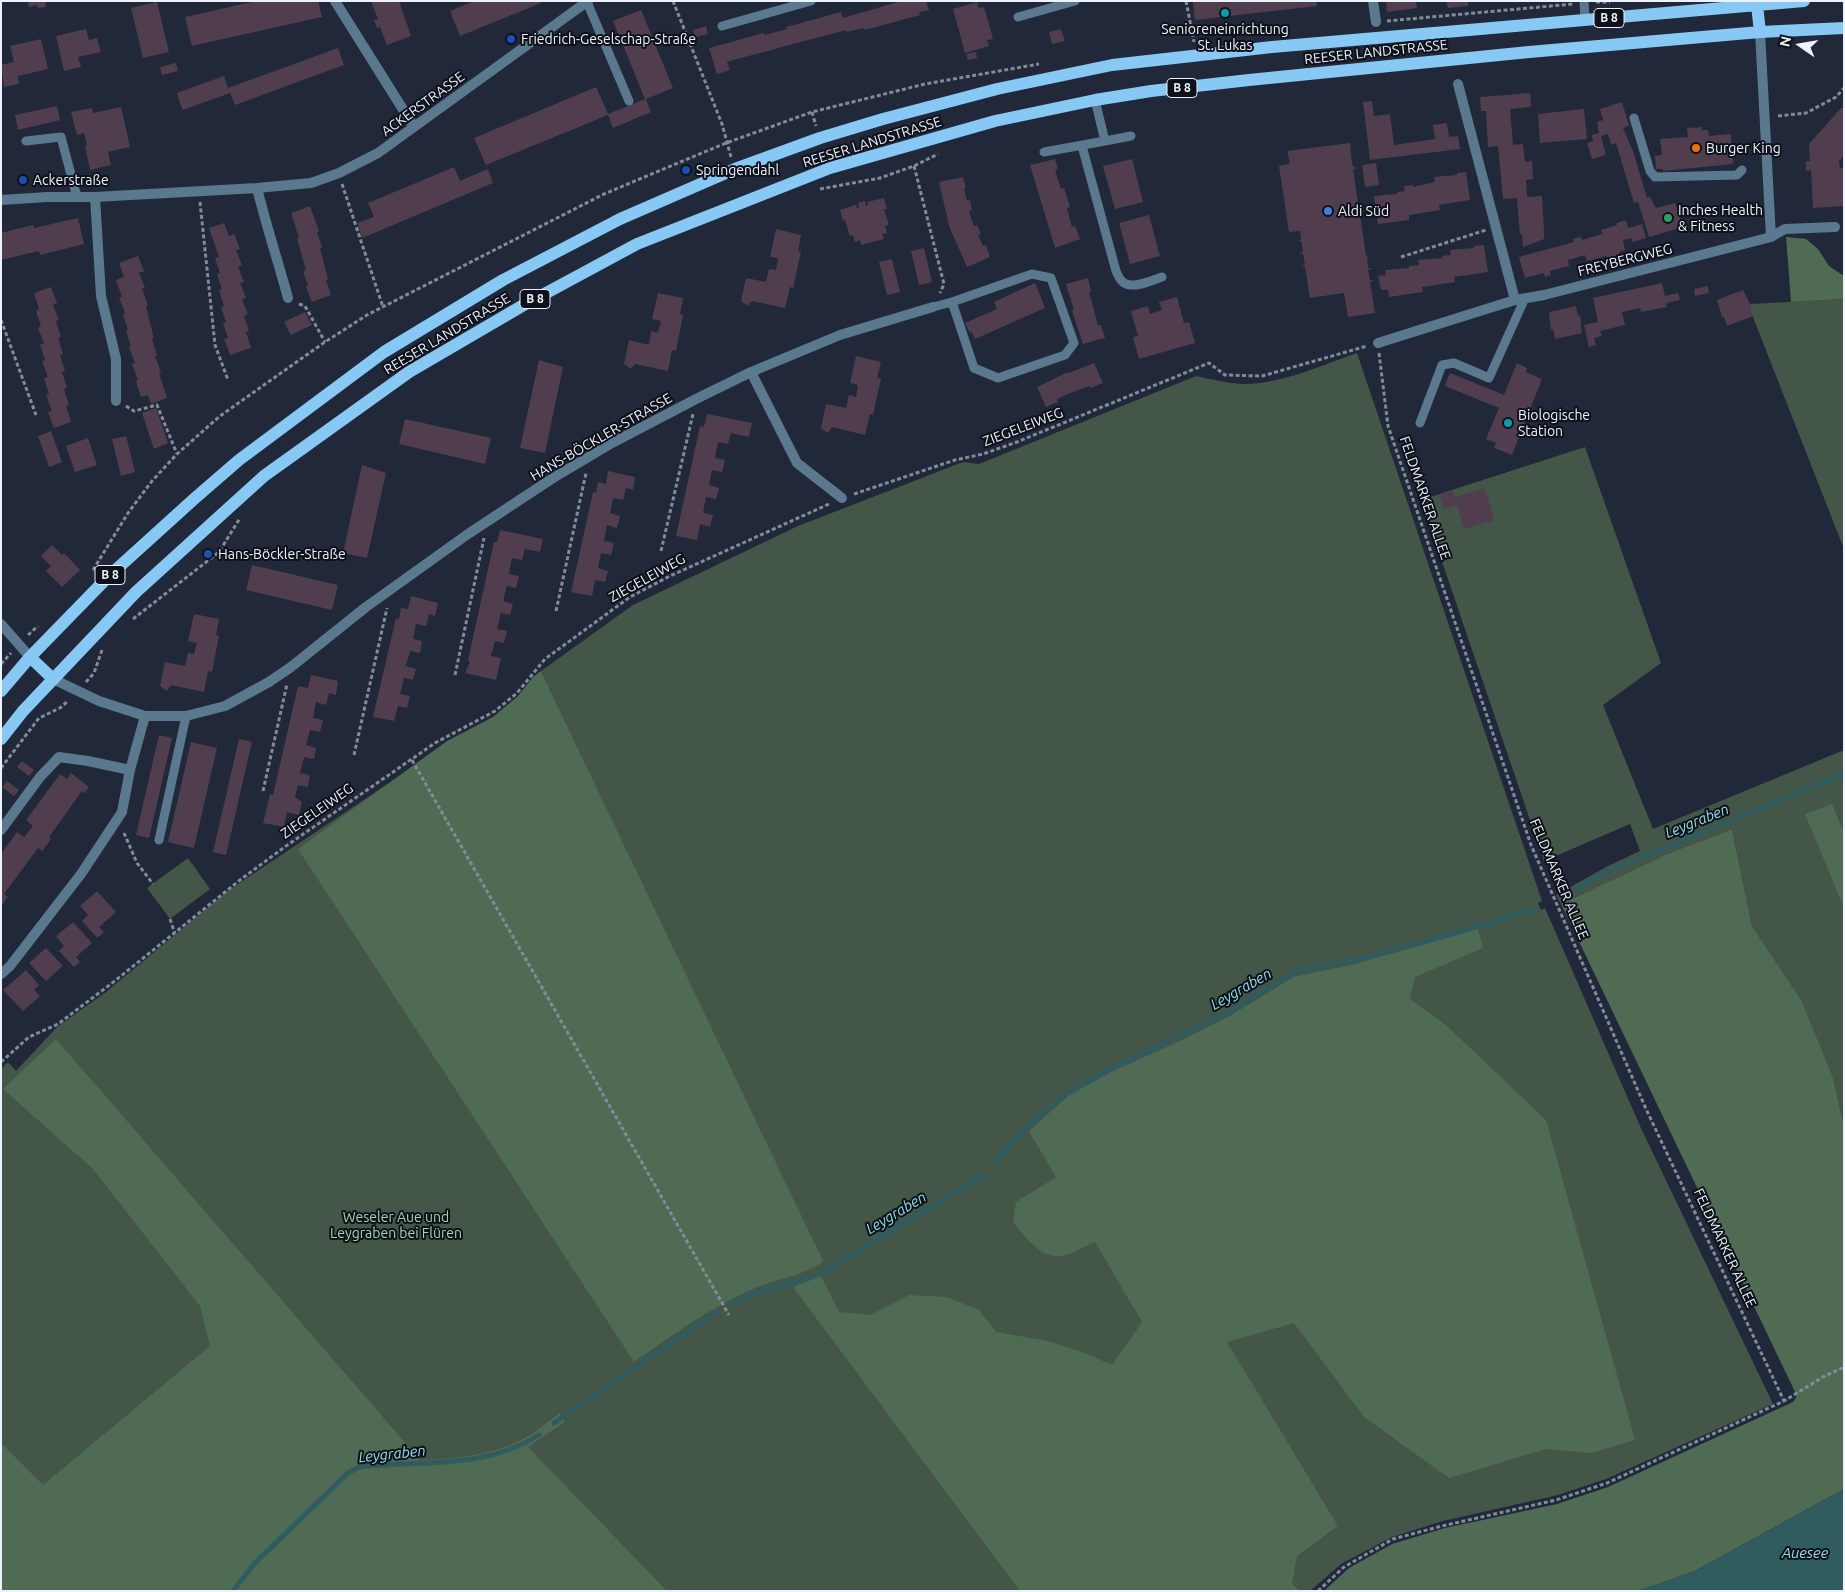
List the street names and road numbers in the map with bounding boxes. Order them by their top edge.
road number: B 8 [1594,8,1624,28]
street label: REESER LANDSTRASSE [1303,36,1449,68]
street label: ACKERSTRASSE [378,68,468,140]
road number: B 8 [1167,78,1197,98]
street label: REESER LANDSTRASSE [801,113,943,171]
street label: FREYBERGWEG [1576,240,1674,280]
street label: REESER LANDSTRASSE [381,290,513,378]
road number: B 8 [520,290,550,308]
street label: HANS-BÖCKLER-STRASSE [527,389,675,485]
street label: ZIEGELEIWEG [980,404,1066,450]
street label: FELDMARKER ALLEE [1396,434,1454,562]
street label: ZIEGELEIWEG [606,550,688,606]
road number: B 8 [95,566,125,584]
street label: ZIEGELEIWEG [277,780,357,842]
street label: FELDMARKER ALLEE [1526,816,1592,942]
street label: FELDMARKER ALLEE [1690,1186,1760,1310]

